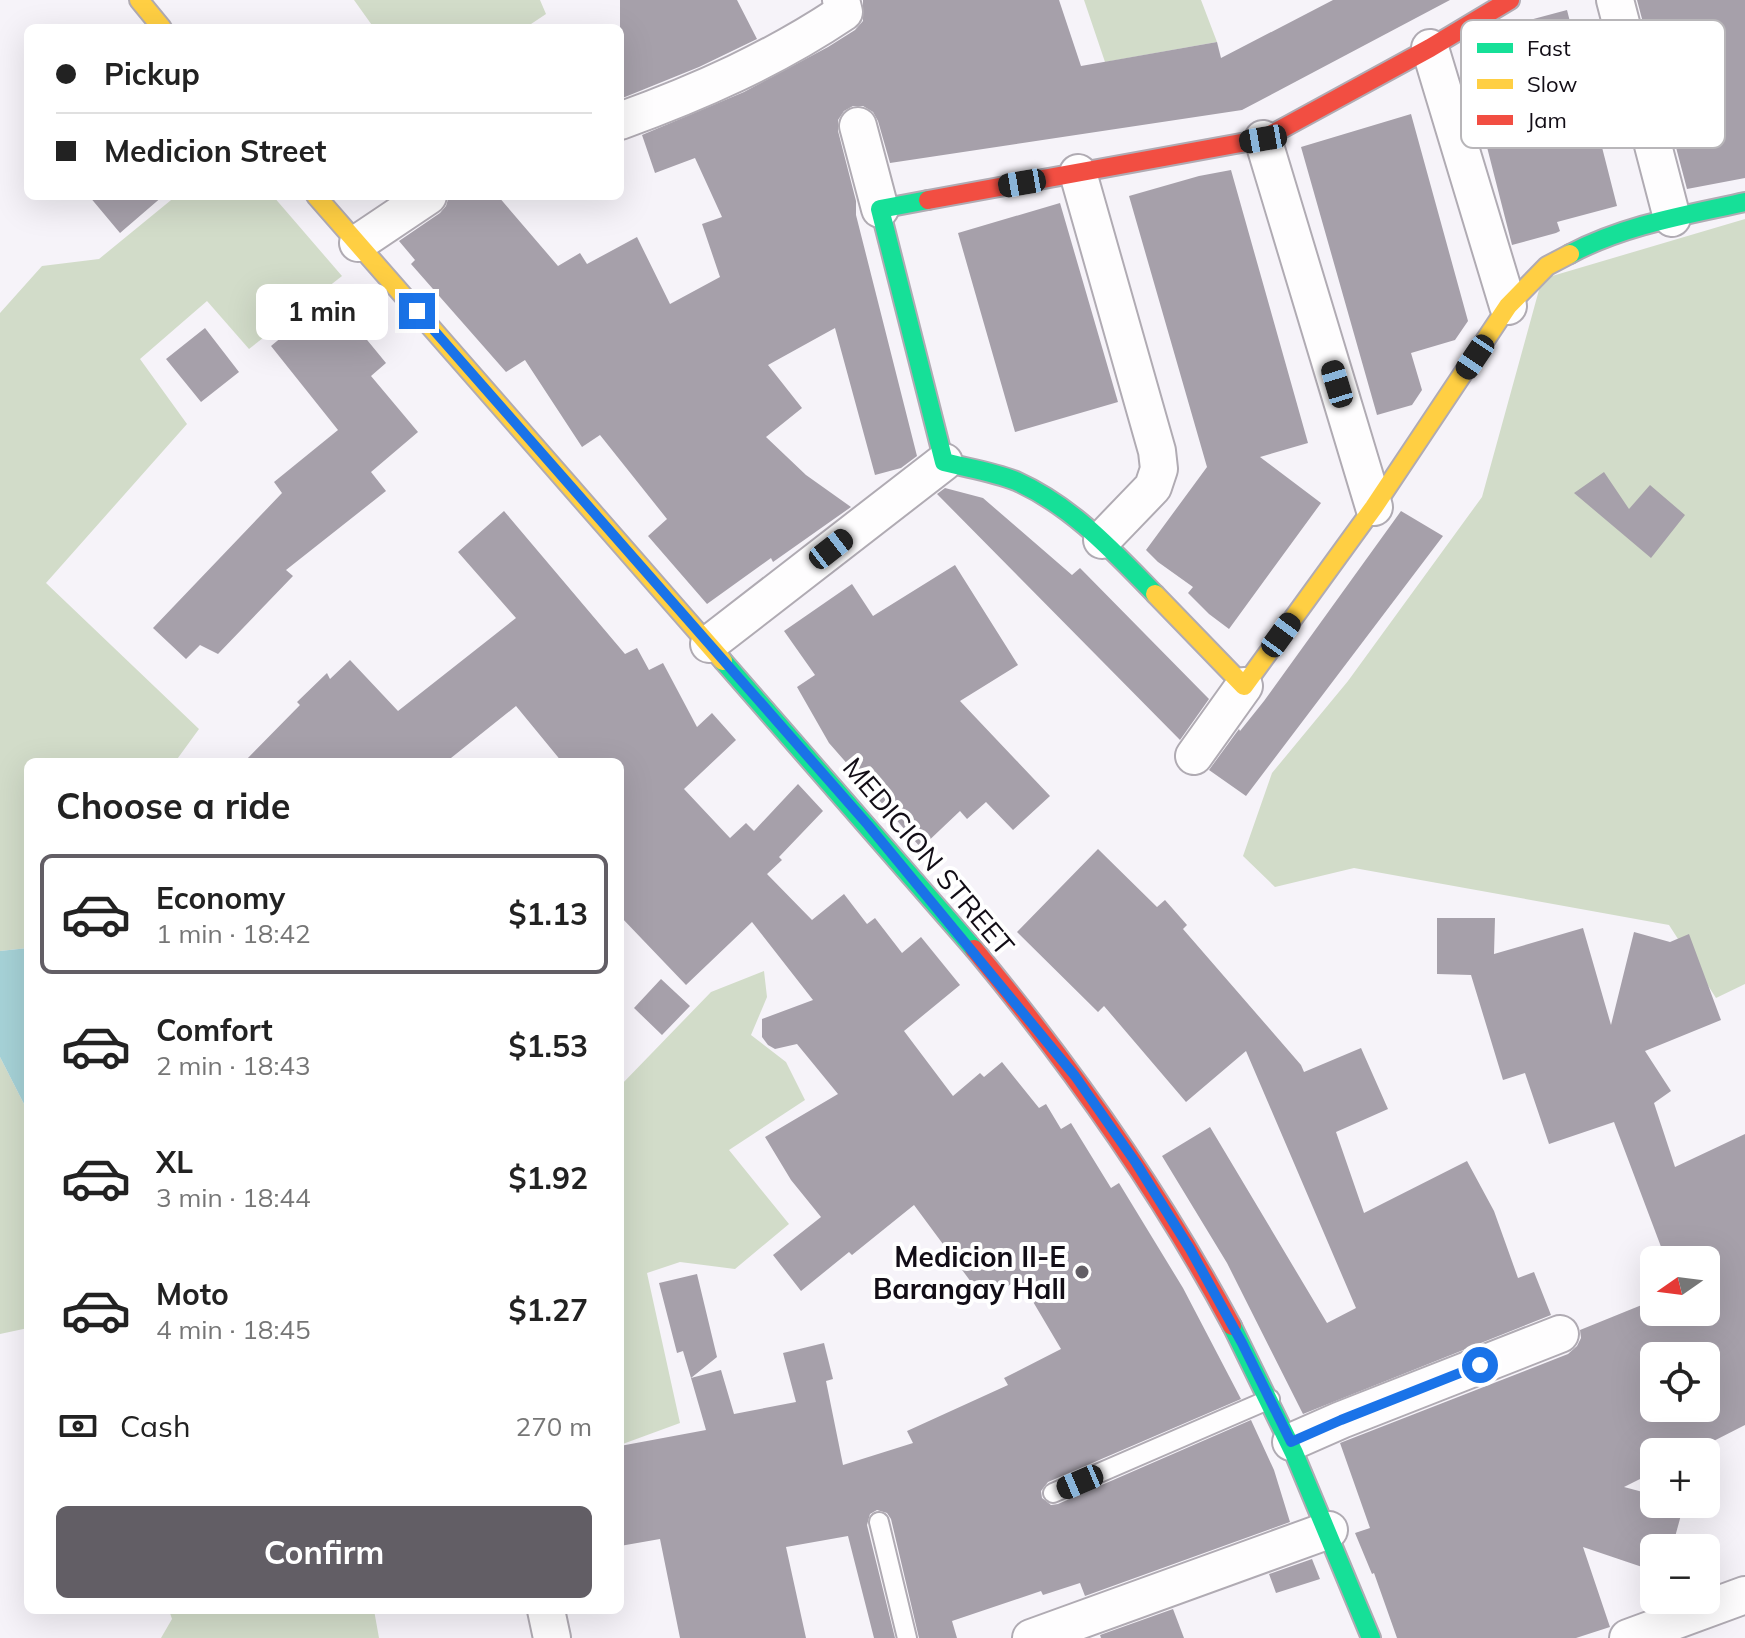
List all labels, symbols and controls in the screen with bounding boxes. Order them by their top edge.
legend [1461,20,1725,148]
text: Fast [1527,34,1571,62]
text: Pickup [104,55,200,93]
text: Slow [1527,70,1577,98]
text: Jam [1527,106,1567,134]
car [1237,123,1289,155]
text: Medicion Street [104,132,326,170]
car [996,167,1048,199]
callout: 1 min [257,283,389,339]
route end [399,293,435,329]
text: 1 min [288,295,356,328]
car [1452,330,1498,384]
car [1319,358,1355,410]
car [805,525,857,573]
car [1257,609,1305,661]
street label: MEDICION STREET [836,750,1022,962]
text: Choose a ride [56,783,290,828]
icon: car [60,878,132,950]
text: Economy [156,879,285,917]
text: $1.13 [509,895,588,933]
text: 1 min · 18:42 [156,917,311,950]
icon: car [60,1010,132,1082]
text: Comfort [156,1011,273,1049]
text: $1.53 [509,1027,588,1065]
text: 2 min · 18:43 [156,1049,311,1082]
icon: car [60,1142,132,1214]
text: XL [156,1143,193,1181]
text: $1.92 [509,1159,588,1197]
text: 3 min · 18:44 [156,1181,311,1214]
place label: Medicion II-E Barangay Hall [873,1239,1066,1306]
north arrow [1640,1246,1720,1326]
map controls [1640,1246,1720,1614]
marker: Medicion II-E Barangay Hall [1073,1263,1091,1281]
icon: car [60,1274,132,1346]
text: Moto [156,1275,229,1313]
text: $1.27 [509,1291,588,1329]
text: 4 min · 18:45 [156,1313,311,1346]
button: locate [1640,1342,1720,1422]
route start [1462,1347,1498,1383]
icon: cash [56,1404,100,1448]
text: Cash [120,1407,191,1445]
text: 270 m [516,1410,592,1443]
button: + [1640,1438,1720,1518]
car [1053,1462,1107,1502]
button: Confirm [56,1506,592,1598]
button: − [1640,1534,1720,1614]

